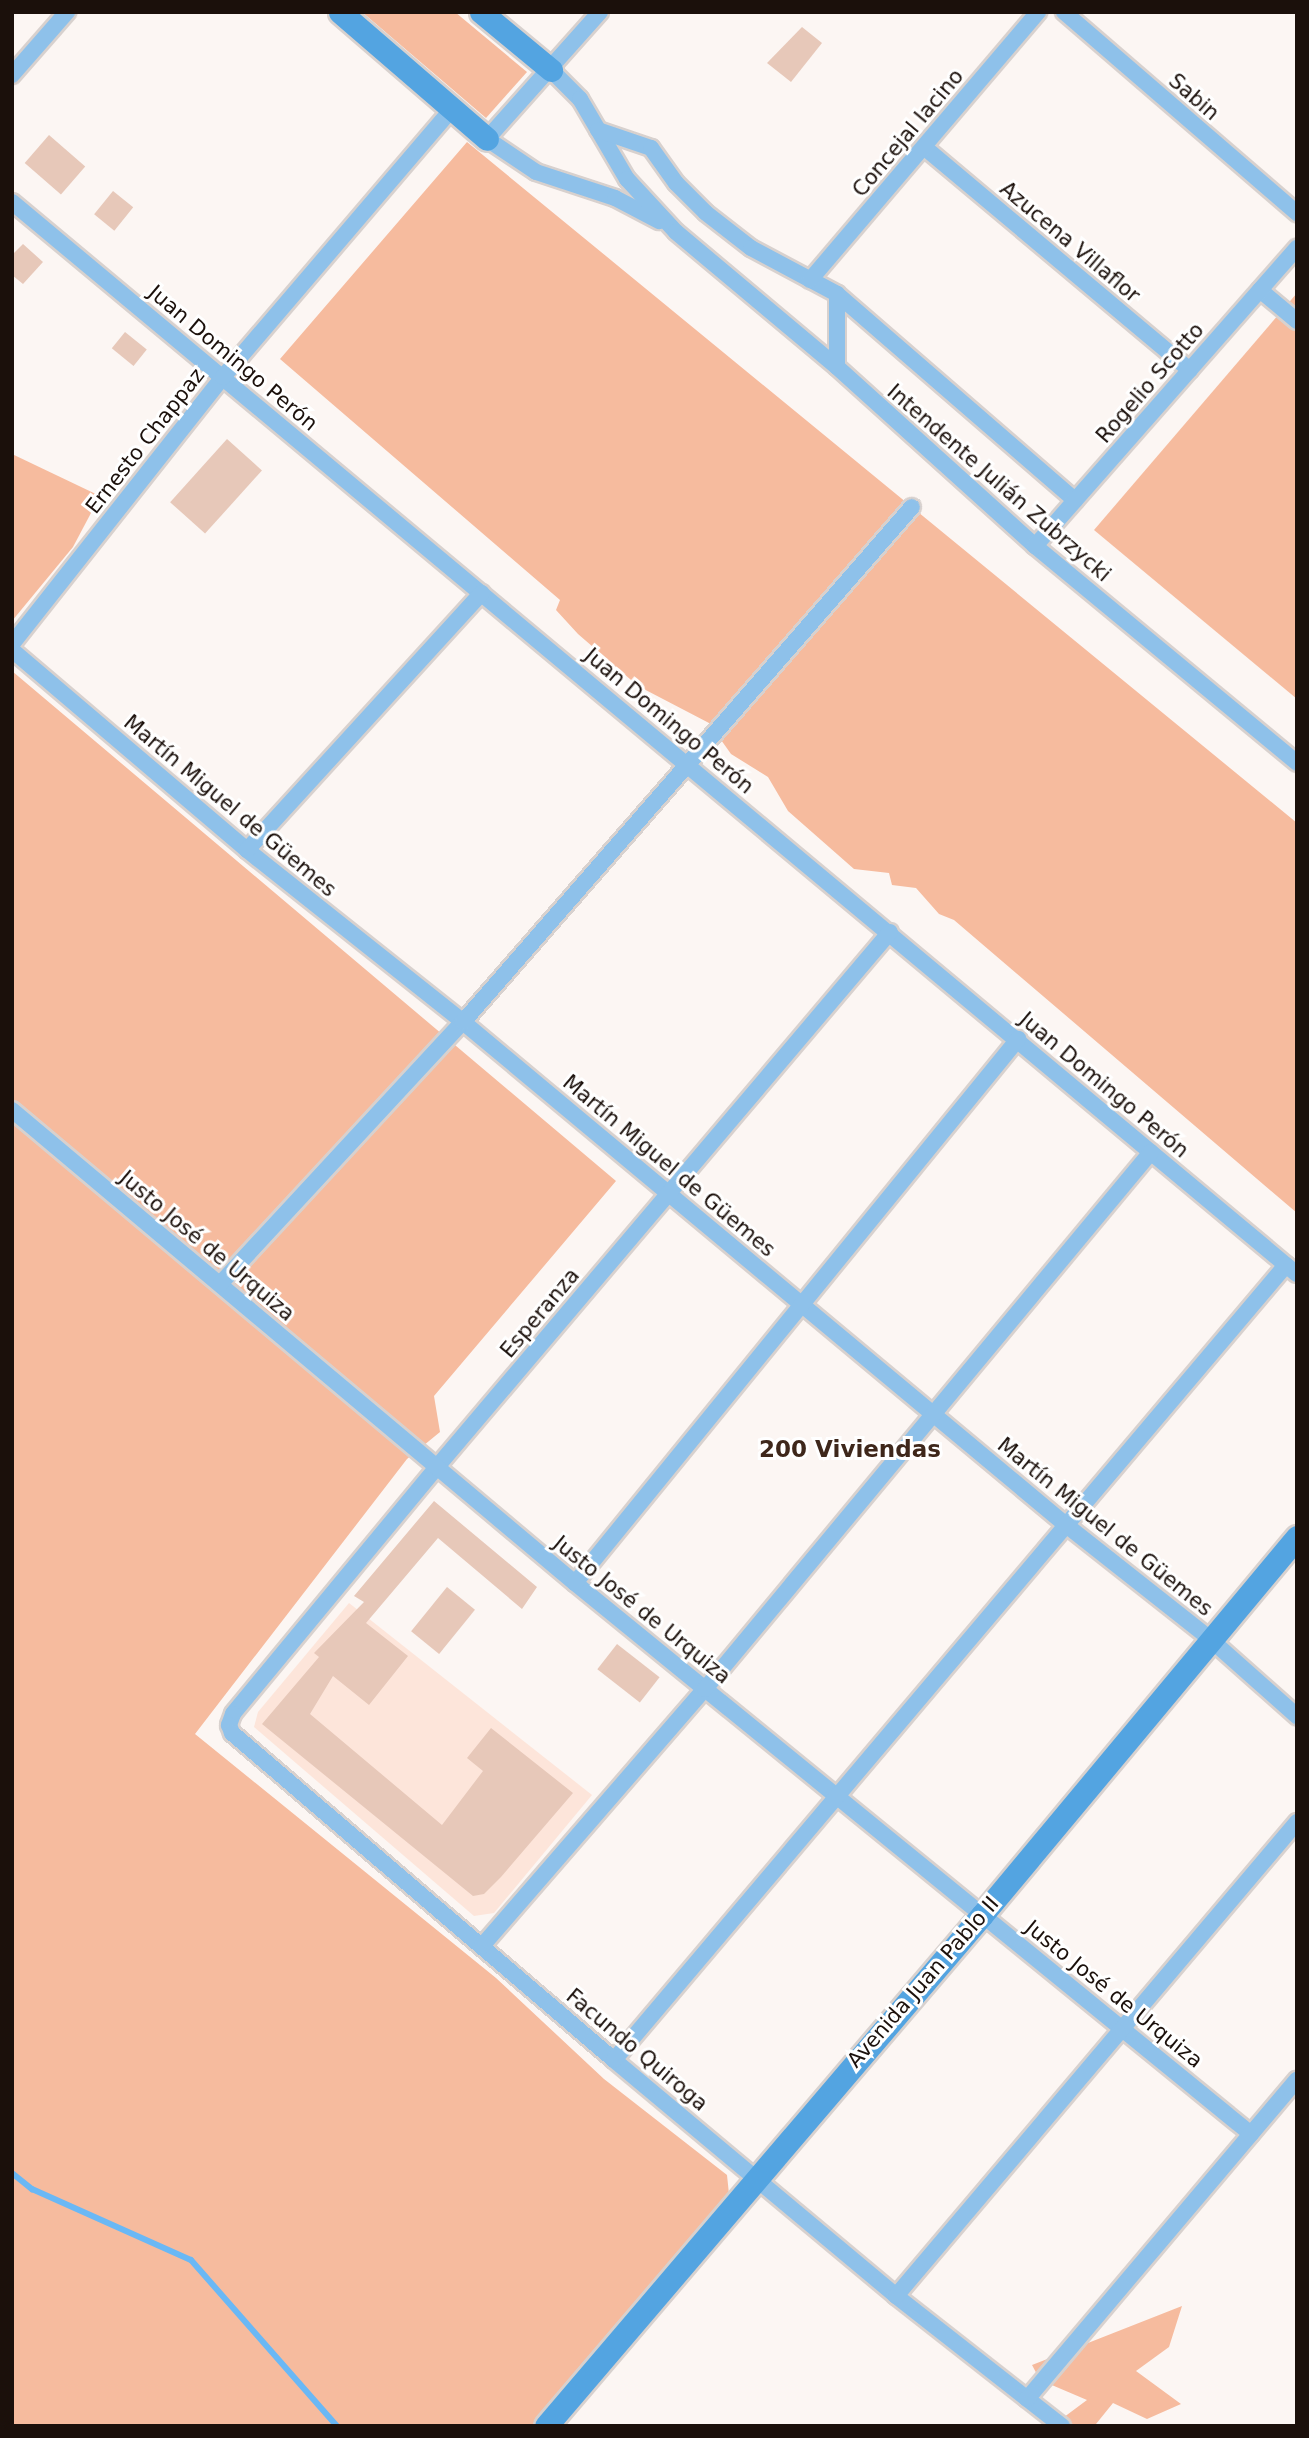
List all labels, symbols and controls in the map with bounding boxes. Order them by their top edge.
street label: Concejal Iacino [847,64,969,202]
street label: Sabin [1164,68,1224,126]
street label: Azucena Villaflor [995,176,1145,308]
street label: Juan Domingo Perón [143,280,323,436]
street label: Rogelio Scotto [1091,318,1209,448]
street label: Ernesto Chappaz [80,363,210,519]
street label: Intendente Julián Zubrzycki [882,379,1116,587]
street label: Juan Domingo Perón [579,643,759,799]
street label: Martín Miguel de Güemes [119,710,341,902]
street label: Juan Domingo Perón [1014,1007,1194,1163]
street label: Martín Miguel de Güemes [558,1070,780,1262]
street label: Justo José de Urquiza [114,1165,300,1327]
street label: Esperanza [495,1263,585,1363]
street label: Martín Miguel de Güemes [992,1432,1218,1622]
district label: 200 Viviendas [759,1435,941,1463]
street label: Justo José de Urquiza [548,1531,736,1689]
street label: Avenida Juan Pablo II [842,1891,1004,2073]
street label: Justo José de Urquiza [1020,1915,1208,2073]
street label: Facundo Quiroga [561,1983,713,2117]

